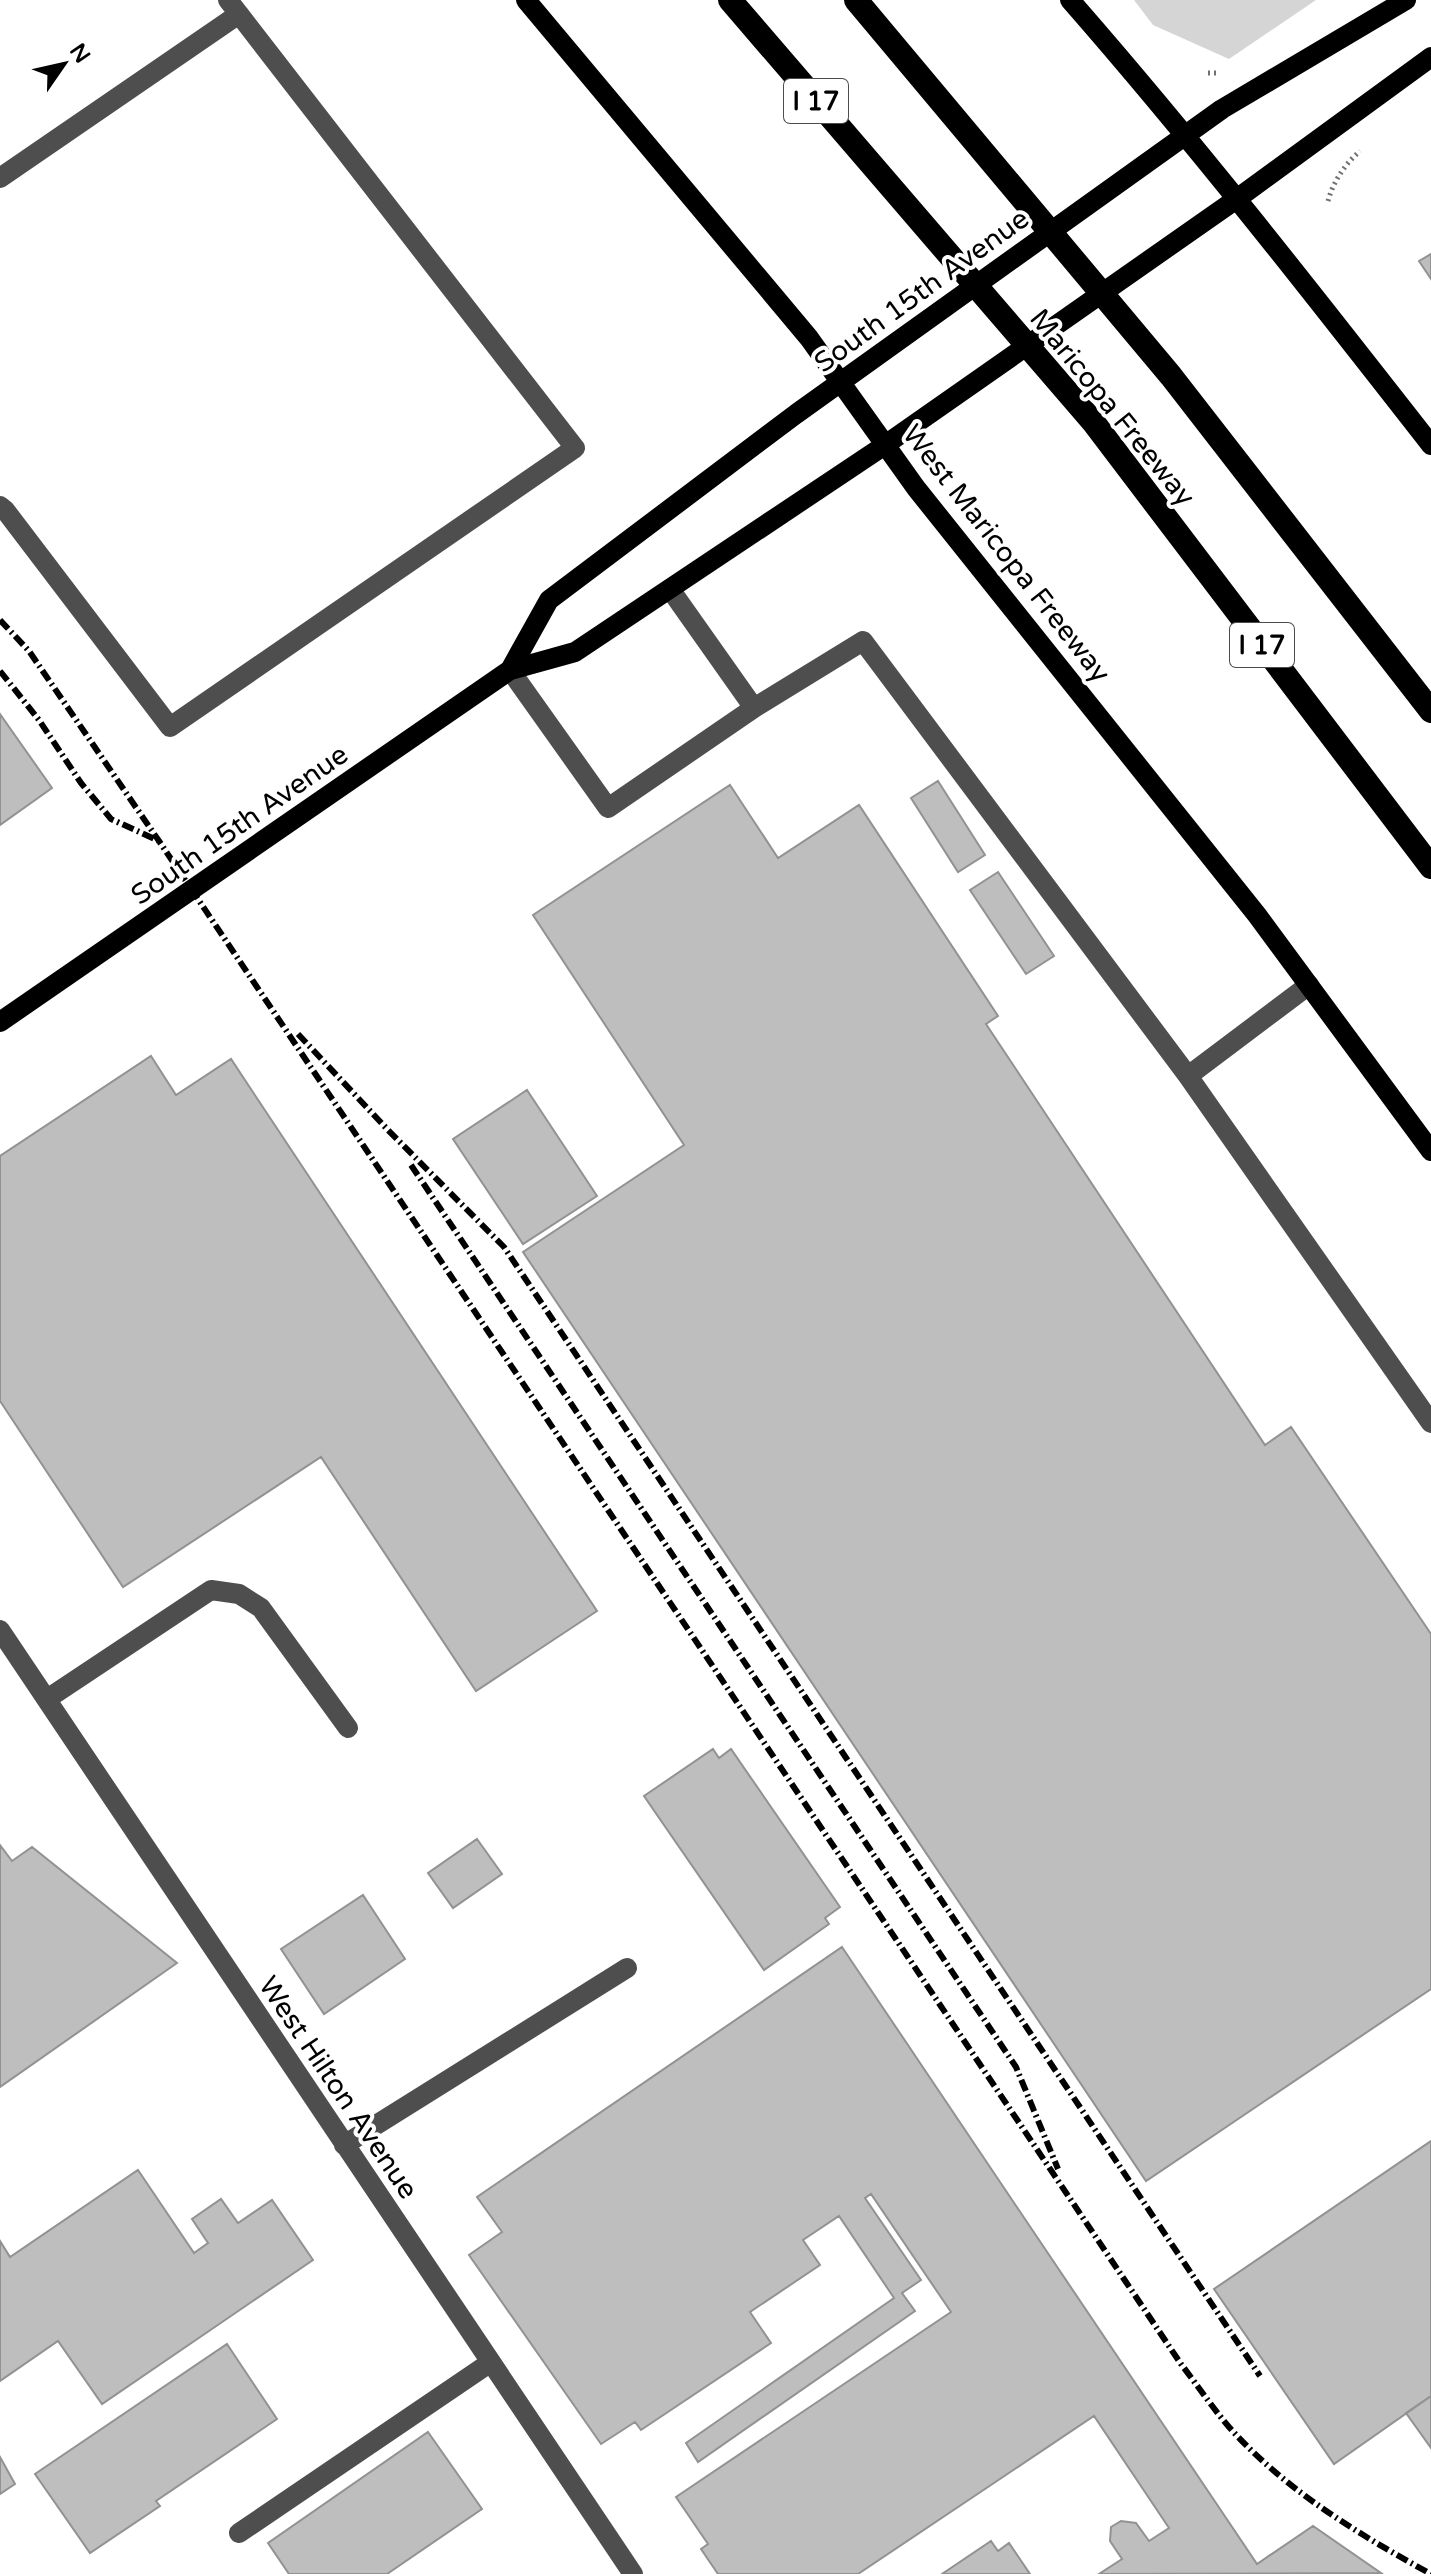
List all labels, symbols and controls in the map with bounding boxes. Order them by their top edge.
north arrow [24,24,104,104]
text: N [64,39,95,68]
road number: I 17 [784,79,848,123]
street label: South 15th Avenue [808,202,1035,380]
street label: Maricopa Freeway [1022,302,1202,513]
street label: West Maricopa Freeway [895,418,1117,689]
road number: I 17 [1230,623,1294,667]
street label: South 15th Avenue [125,737,354,912]
street label: West Hilton Avenue [251,1970,425,2205]

